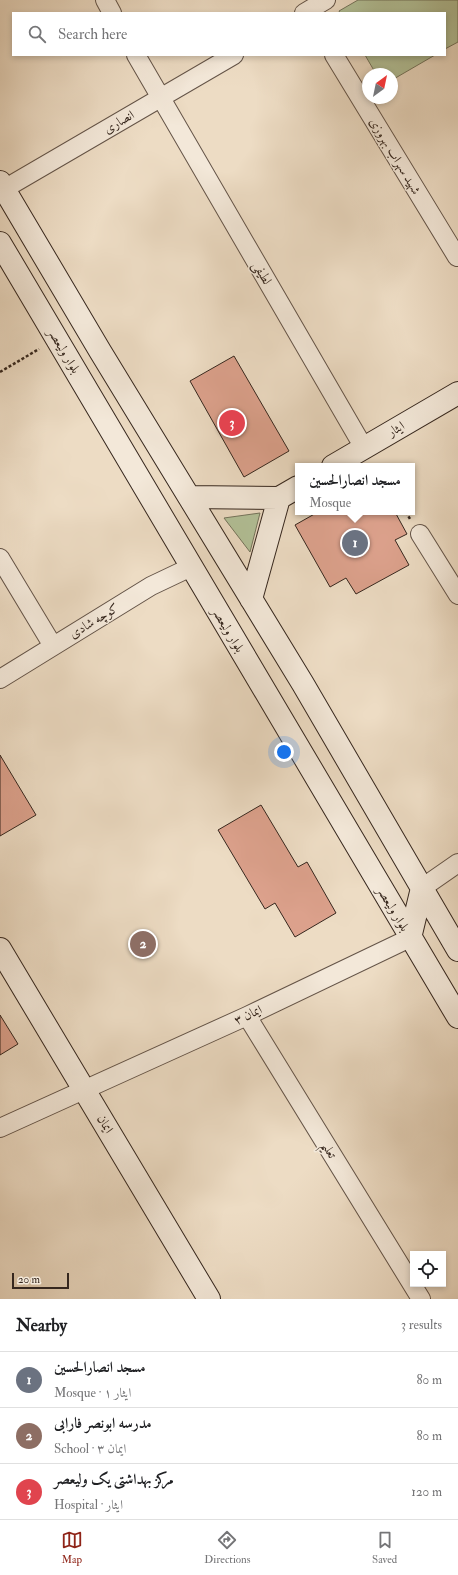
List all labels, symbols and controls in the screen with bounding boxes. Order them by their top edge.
search box [12,12,446,56]
icon: search [26,23,48,45]
text: Search here [58,25,127,44]
north arrow [362,68,398,104]
street label: انصاری [101,107,137,137]
street label: شهید سهراب بهروزی [366,115,424,197]
street label: لطیفی [247,258,275,289]
street label: بلوار ولیعصر [43,324,84,377]
pin: 3 [219,408,245,438]
street label: ایثار [383,418,408,441]
popup [295,463,415,515]
text: مسجد انصارالحسین [309,471,401,490]
text: Mosque [309,495,351,511]
pin: 1 [342,528,368,558]
street label: کوچه شادی [66,600,122,642]
street label: بلوار ولیعصر [207,603,248,656]
your location [274,742,294,762]
street label: بلوار ولیعصر [372,882,413,935]
pin: 2 [130,929,156,959]
street label: ایمان ۳ [231,1001,265,1028]
street label: ایمان [93,1112,117,1136]
street label: تعلیم [313,1139,341,1165]
map controls [410,1251,446,1287]
button: locate [410,1251,446,1287]
scale bar [12,1271,69,1290]
text: 20 m [18,1273,40,1286]
text: Nearby [16,1315,67,1336]
text: 3 results [401,1317,442,1333]
text: مسجد انصارالحسین [54,1358,146,1377]
text: 1 [27,1372,31,1388]
text: 80 m [416,1372,442,1388]
text: Mosque · ایثار ۱ [54,1385,131,1401]
text: مدرسه ابونصر فارابی [54,1414,152,1433]
text: 2 [26,1428,32,1444]
text: 80 m [416,1428,442,1444]
text: School · ایمان ۳ [54,1441,126,1457]
text: مرکز بهداشتی یک ولیعصر [54,1470,174,1489]
text: 3 [27,1484,32,1500]
text: 120 m [411,1484,442,1500]
text: Hospital · ایثار [54,1497,123,1513]
tab: Map [61,1529,83,1566]
tab: Directions [204,1529,251,1566]
tab: Saved [372,1529,397,1566]

